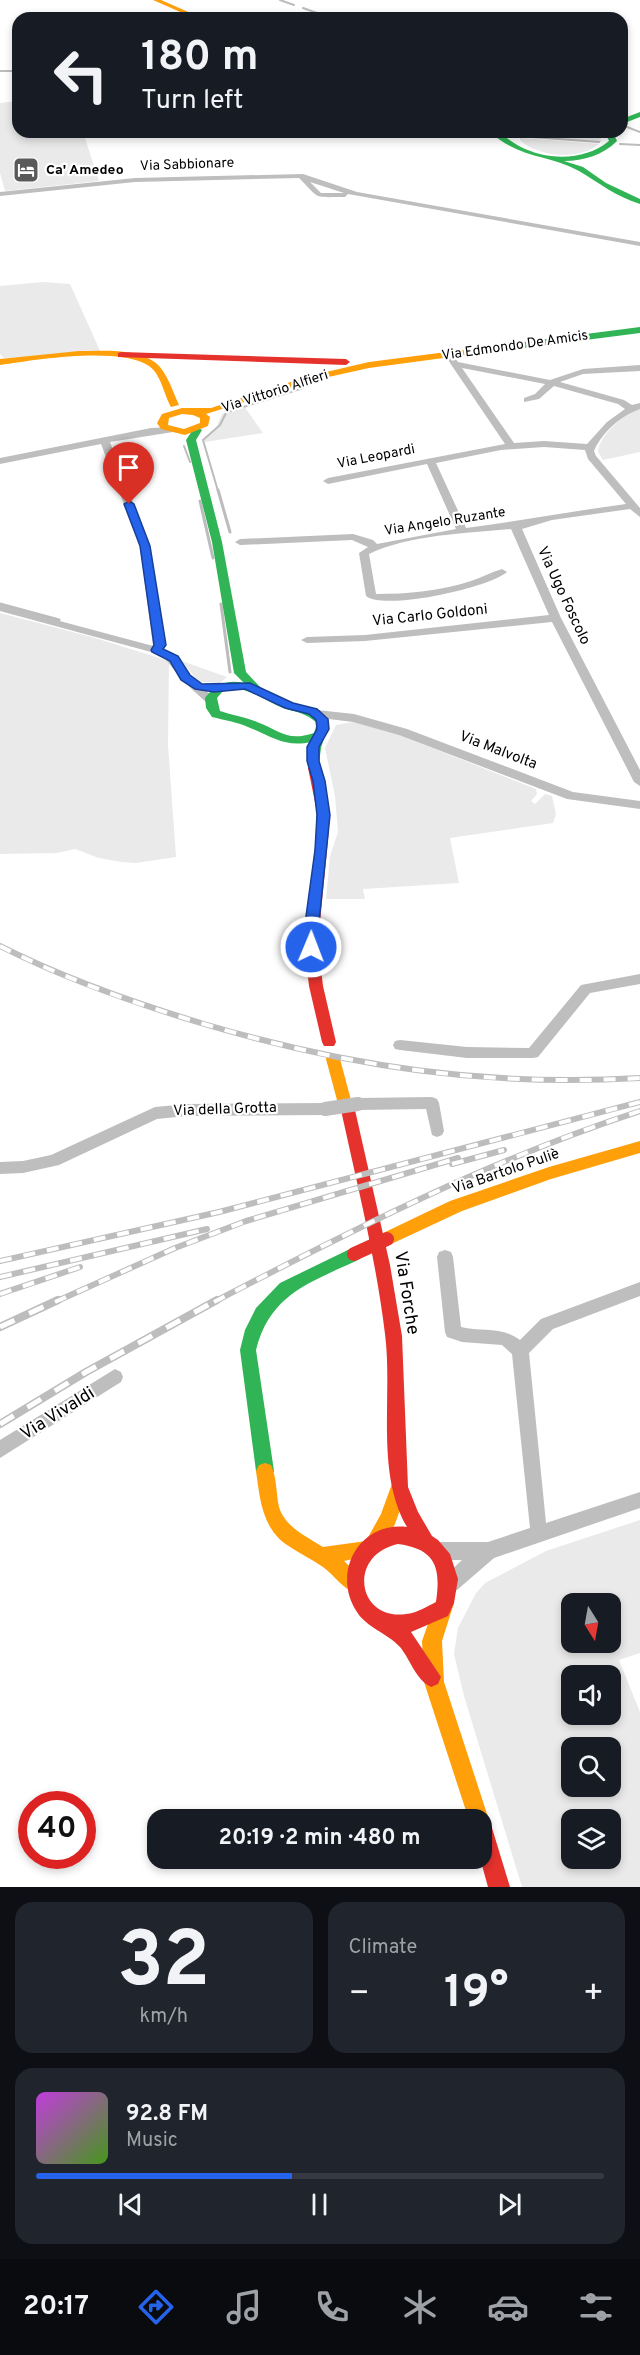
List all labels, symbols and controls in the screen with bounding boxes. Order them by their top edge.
text: 180 m [141,32,258,85]
icon: left [42,36,120,114]
text: Turn left [141,84,243,118]
hotel icon: Ca' Amedeo [11,155,41,185]
street label: Via Sabbionare [140,155,234,175]
place label: Ca' Amedeo [46,162,124,179]
street label: Via Edmondo De Amicis [441,327,589,365]
street label: Via Vittorio Alfieri [220,367,330,417]
street label: Via Leopardi [336,441,416,473]
pin [103,442,154,504]
icon: arrive [112,451,145,484]
street label: Via Angelo Ruzante [383,504,507,540]
street label: Via Ugo Foscolo [532,544,594,648]
street label: Via Carlo Goldoni [371,600,489,632]
street label: Via Malvolta [456,727,540,775]
position arrow [279,915,343,979]
street label: Via della Grotta [173,1099,277,1121]
street label: Via Bartolo Puliè [450,1145,562,1199]
street label: Via Forche [388,1250,424,1336]
street label: Via Vivaldi [17,1382,99,1446]
north arrow [561,1593,621,1653]
map controls [561,1593,621,1869]
button: sound [561,1665,621,1725]
button: search [561,1737,621,1797]
speed limit sign: 40 [18,1791,96,1869]
button: layers [561,1809,621,1869]
text: 20:19 · 2 min · 480 m [219,1825,420,1852]
text: 32 [117,1915,210,2014]
text: Climate [349,1935,417,1961]
text: 19° [444,1966,508,2023]
text: − [349,1974,370,2016]
text: + [583,1974,604,2016]
text: km/h [139,2004,188,2030]
text: 92.8 FM [126,2101,208,2128]
text: Music [126,2128,178,2154]
icon: previous [114,2188,147,2221]
icon: pause [303,2188,336,2221]
icon: next [493,2188,526,2221]
icon: directions [135,2286,177,2328]
icon: music [223,2286,265,2328]
icon: phone [311,2286,353,2328]
icon: climate [399,2286,441,2328]
icon: car [487,2286,529,2328]
icon: filters [575,2286,617,2328]
text: 20:17 [23,2290,89,2324]

